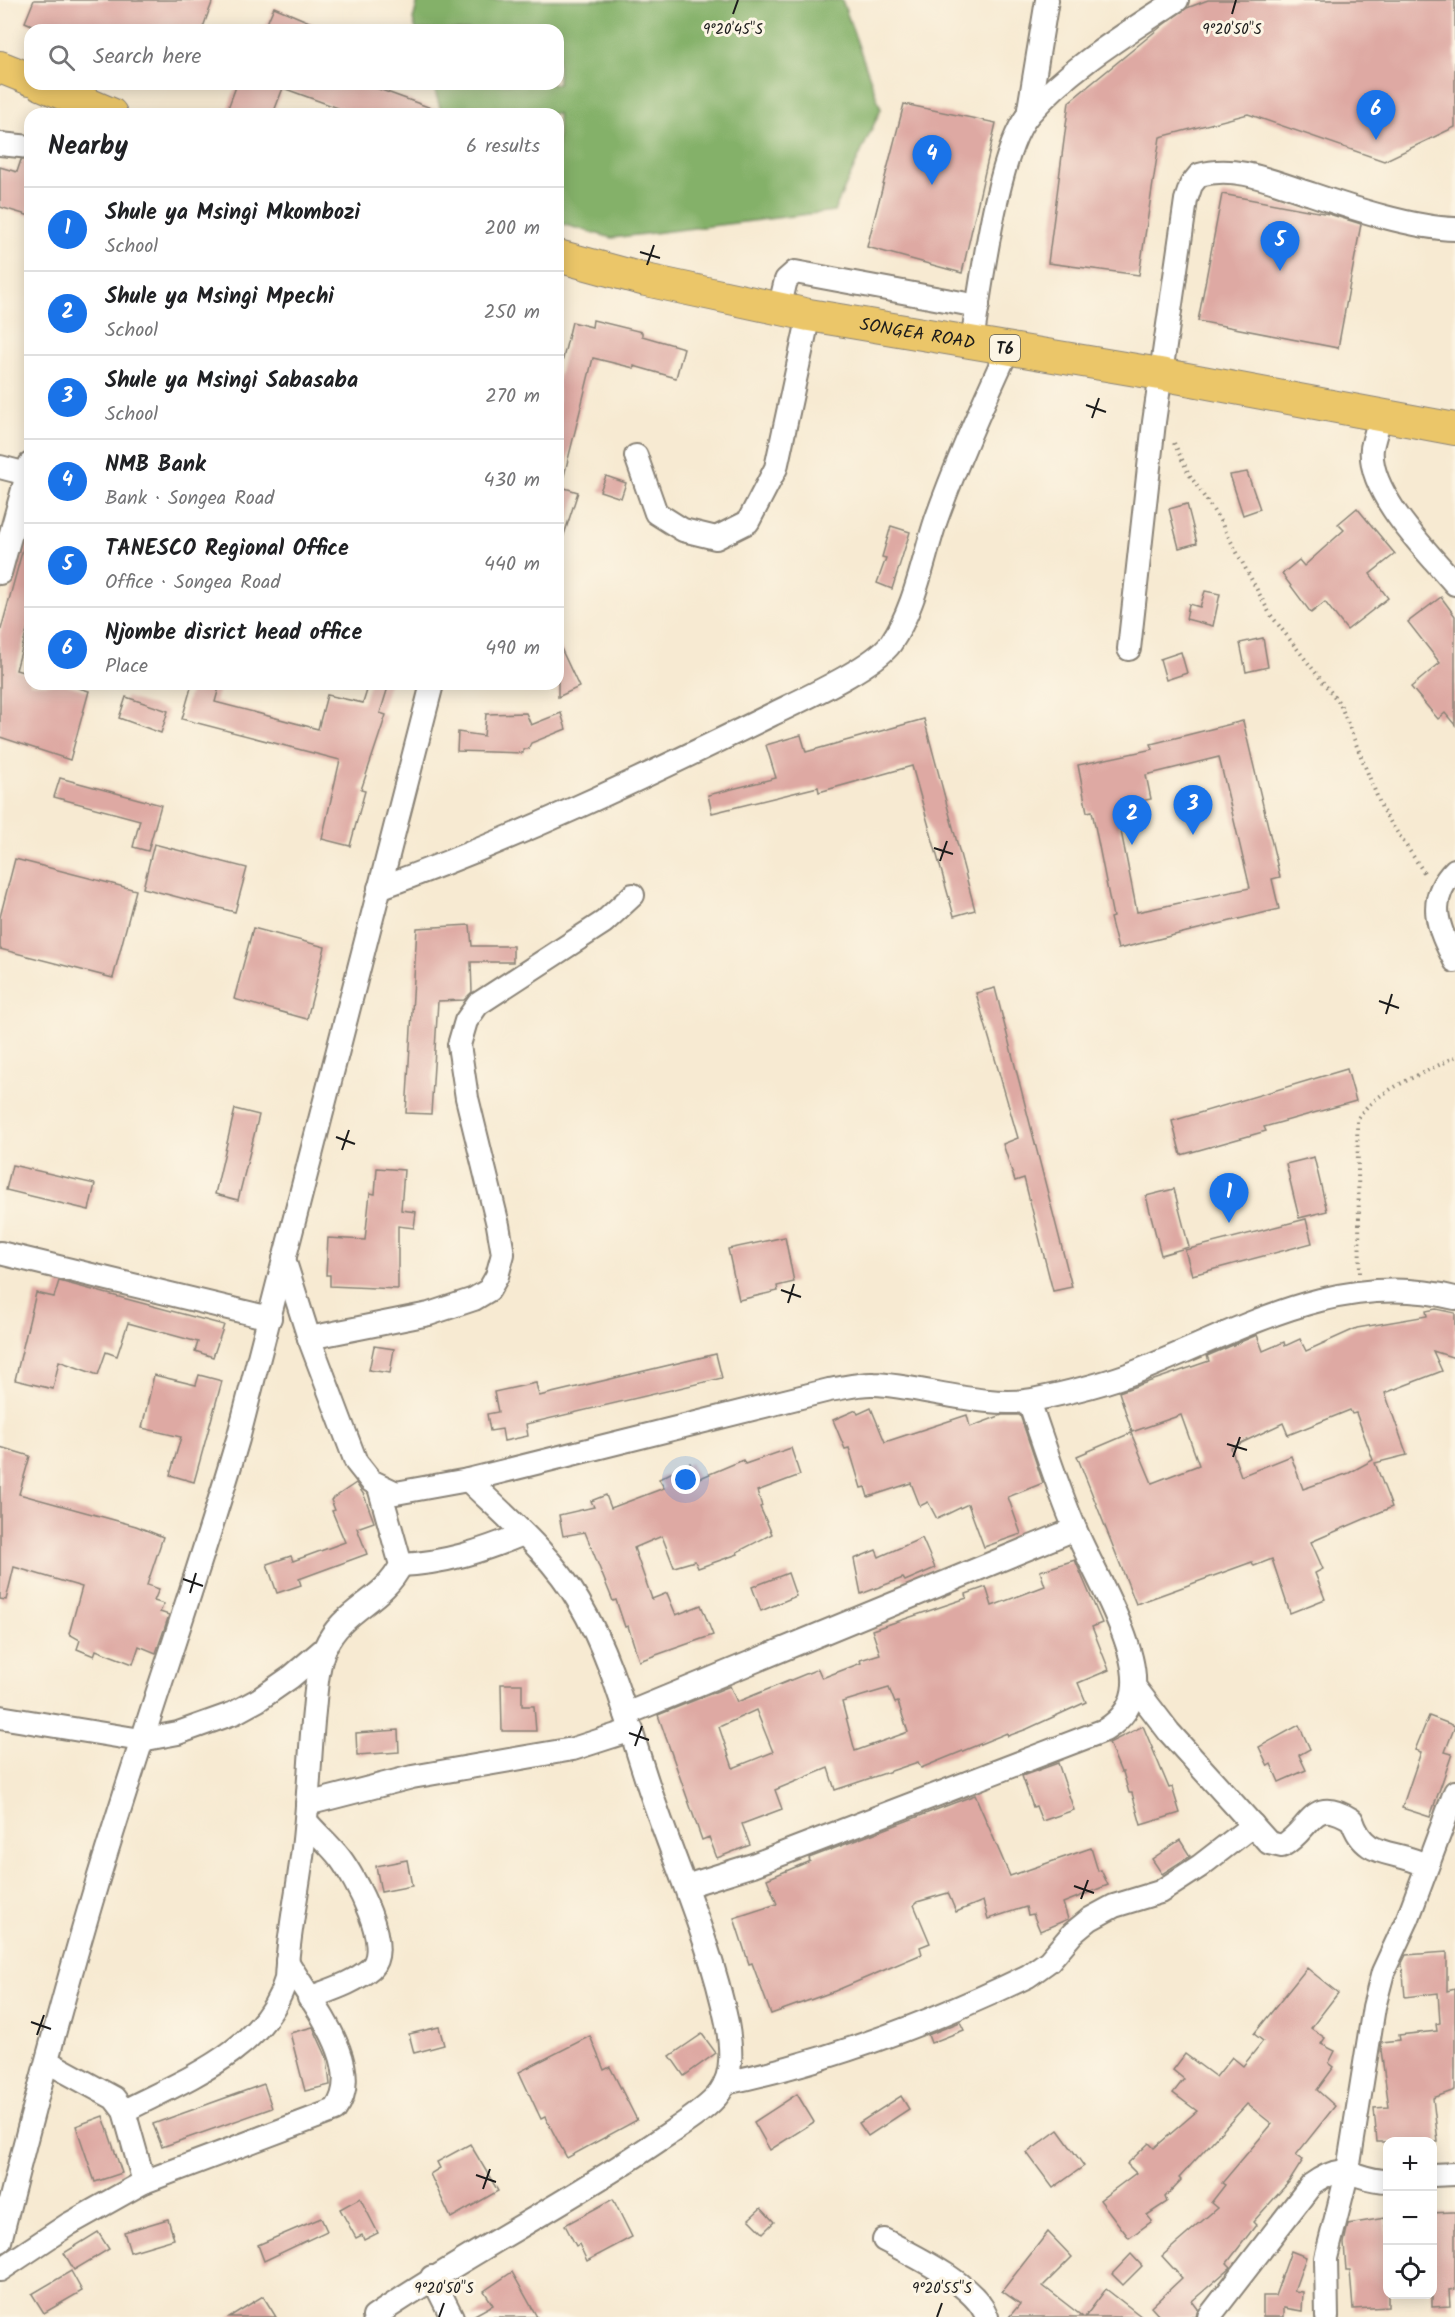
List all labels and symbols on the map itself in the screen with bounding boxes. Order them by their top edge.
text: 9°20'45"S [703,18,763,42]
text: 9°20'50"S [1202,18,1262,42]
pin: 6 [1356,90,1396,140]
pin: 4 [912,136,952,185]
pin: 5 [1260,222,1300,271]
street label: SONGEA ROAD [857,311,978,359]
road number: T6 [990,335,1020,361]
pin: 3 [1174,786,1212,835]
pin: 2 [1112,796,1152,845]
pin: 1 [1210,1174,1248,1223]
your location [671,1465,700,1494]
text: 9°20'50"S [414,2277,474,2301]
text: 9°20'55"S [912,2277,972,2301]

